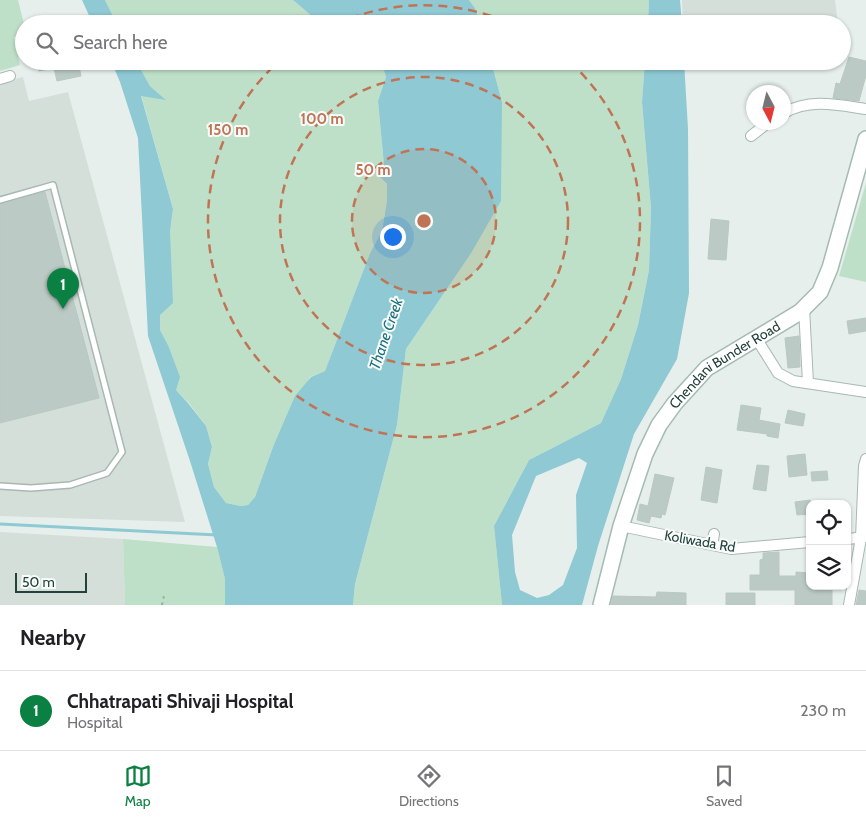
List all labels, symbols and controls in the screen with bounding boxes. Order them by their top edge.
search box [15,15,851,70]
icon: search [33,29,61,57]
text: Search here [73,31,167,54]
north arrow [746,85,791,130]
text: 100 m [300,110,344,128]
text: 150 m [208,121,248,139]
text: 50 m [355,161,391,179]
centre of rings [415,212,433,230]
your location [380,224,406,250]
pin: 1 [47,268,79,309]
water label: Thane Creek [365,295,407,372]
street label: Chendani Bunder Road [665,317,783,412]
map controls [806,500,851,590]
button: locate [806,500,851,545]
street label: Koliwada Rd [663,526,737,556]
button: layers [806,545,851,590]
scale bar [15,570,88,593]
text: 50 m [22,573,55,591]
text: Nearby [20,625,86,650]
text: Chhatrapati Shivaji Hospital [67,690,294,713]
text: 1 [33,701,39,720]
text: 230 m [800,701,846,720]
text: Hospital [67,713,123,732]
tab: Map [124,762,152,810]
tab: Directions [399,762,459,810]
tab: Saved [706,762,742,810]

